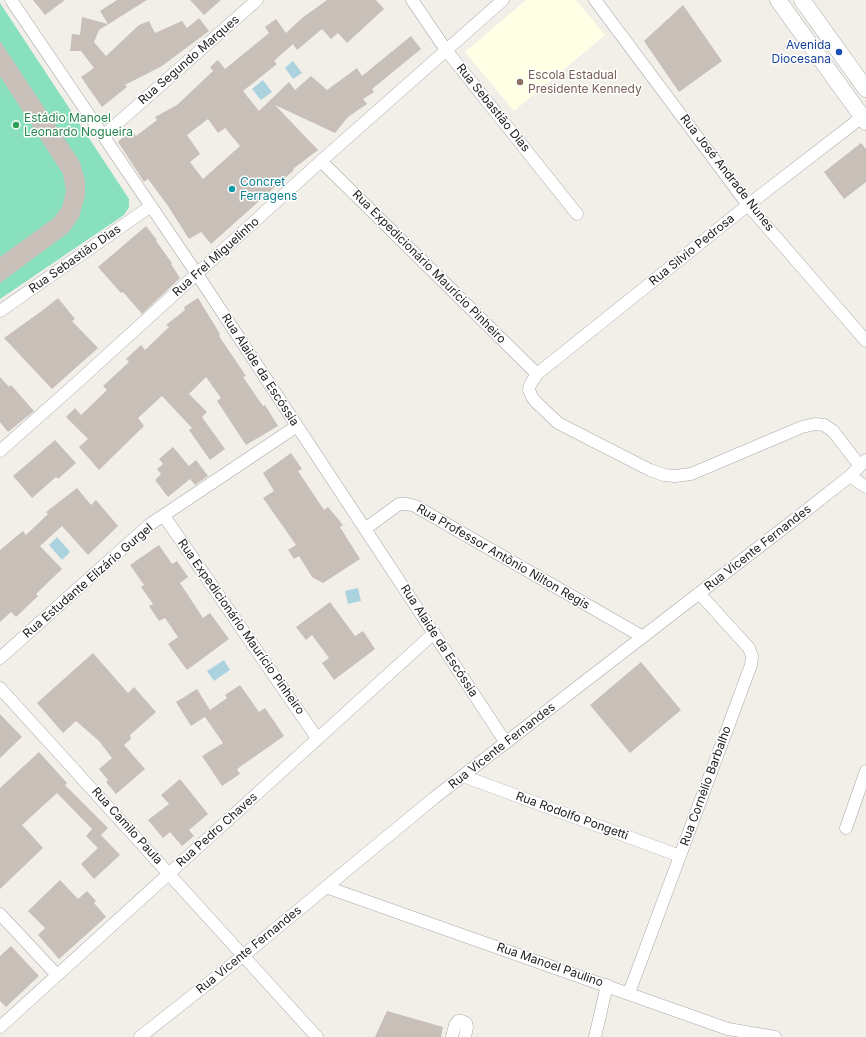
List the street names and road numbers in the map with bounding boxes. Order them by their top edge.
street label: Rua Segundo Marques [136,12,242,108]
street label: Rua Sebastião Dias [453,61,533,155]
street label: Rua José Andrade Nunes [677,112,777,234]
street label: Rua Expedicionário Maurício Pinheiro [349,187,509,347]
street label: Rua Silvio Pedrosa [647,211,737,289]
street label: Rua Frei Miguelinho [170,214,262,300]
street label: Rua Sebastião Dias [26,222,124,296]
street label: Rua Alaide da Escóssia [218,311,302,429]
street label: Rua Professor Antônio Nilton Regis [414,501,592,613]
street label: Rua Vicente Fernandes [702,502,814,594]
street label: Rua Estudante Elizário Gurgel [20,521,156,641]
street label: Rua Expedicionário Maurício Pinheiro [175,536,307,718]
street label: Rua Alaide da Escóssia [397,582,481,700]
street label: Rua Vicente Fernandes [446,700,558,792]
street label: Rua Cornélio Barbalho [678,724,734,848]
street label: Rua Camilo Paula [89,785,165,867]
street label: Rua Rodolfo Pongetti [514,789,630,843]
street label: Rua Pedro Chaves [174,790,260,870]
street label: Rua Vicente Fernandes [194,903,304,997]
street label: Rua Manoel Paulino [495,940,605,990]

